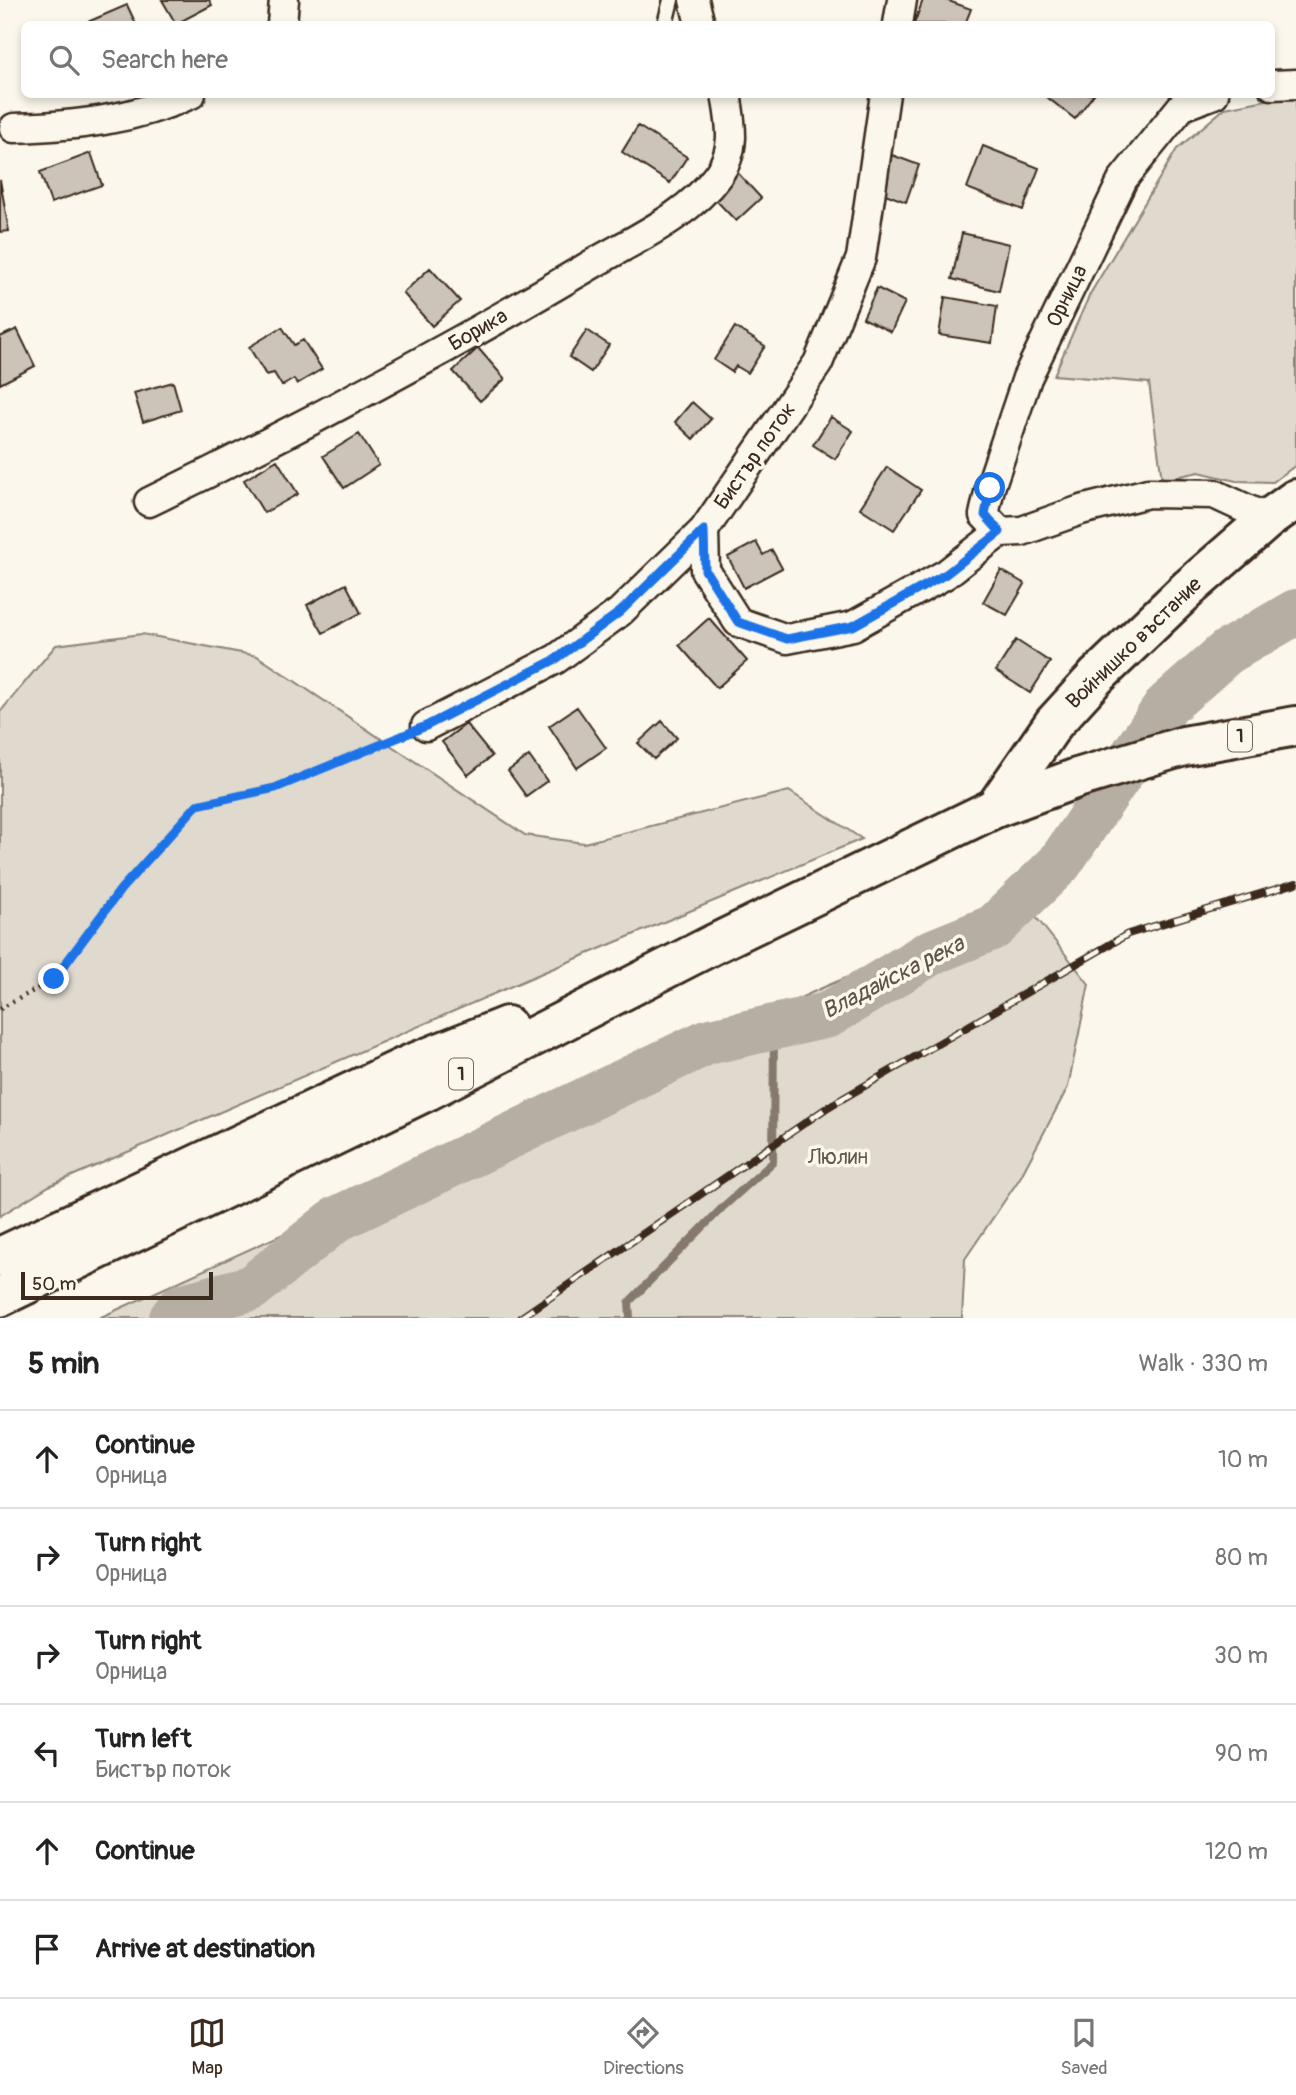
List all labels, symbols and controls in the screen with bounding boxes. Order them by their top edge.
search box [21,21,1275,98]
icon: search [45,41,83,79]
text: Search here [101,44,228,76]
street label: Орница [1040,260,1094,332]
street label: Борика [444,302,512,358]
street label: Бистър поток [708,397,802,515]
route start [974,472,1005,503]
street label: Войнишко въстание [1060,571,1208,715]
road number: 1 [1228,720,1252,751]
water label: Владайска река [817,928,970,1025]
route end [38,963,69,994]
road number: 1 [449,1058,473,1090]
park label: Люлин [807,1144,868,1171]
scale bar [21,1269,214,1301]
text: 50 m [32,1272,76,1296]
text: 5 min [28,1345,99,1382]
text: Walk · 330 m [1138,1349,1268,1378]
text: Continue [95,1429,195,1461]
icon: ahead [28,1440,66,1478]
text: 10 m [1218,1445,1268,1474]
text: Орница [95,1461,167,1490]
text: Turn right [95,1527,201,1559]
icon: right [28,1538,66,1576]
text: 80 m [1215,1543,1268,1572]
text: Орница [95,1559,167,1588]
text: Turn right [95,1625,201,1657]
icon: right [28,1636,66,1674]
text: 30 m [1214,1641,1268,1670]
text: Орница [95,1657,167,1686]
text: Turn left [95,1723,191,1755]
icon: left [28,1734,66,1772]
text: 90 m [1215,1739,1268,1768]
text: Бистър поток [95,1755,232,1784]
icon: ahead [28,1832,66,1870]
text: Continue [95,1835,195,1867]
text: 120 m [1205,1837,1268,1866]
icon: arrive [28,1930,66,1968]
text: Arrive at destination [95,1933,315,1965]
tab: Map [188,2014,226,2080]
tab: Directions [603,2014,684,2080]
tab: Saved [1060,2014,1108,2080]

